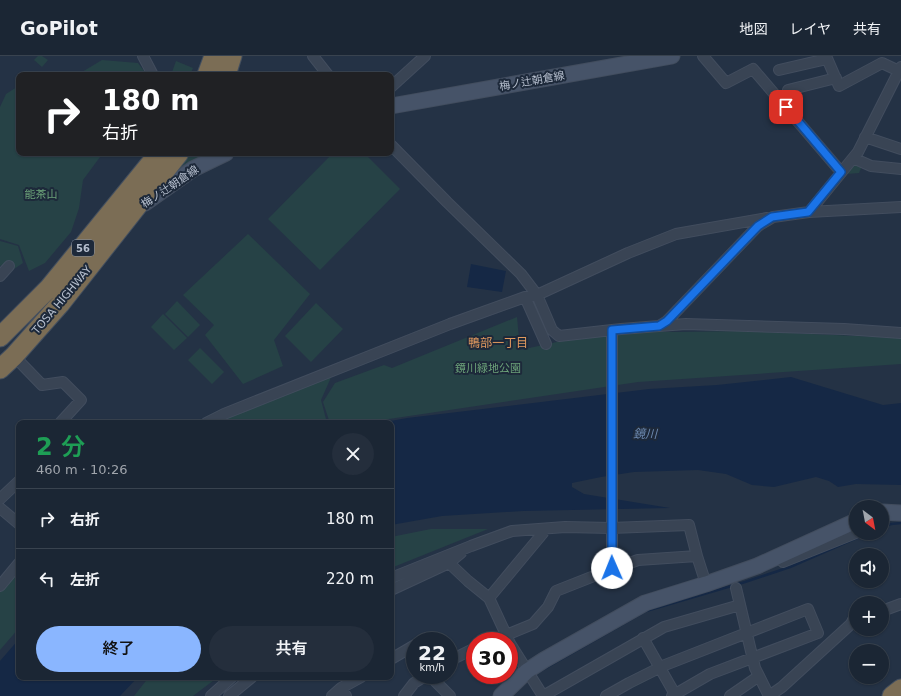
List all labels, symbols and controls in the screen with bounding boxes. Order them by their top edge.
text: GoPilot [20,17,98,39]
text: 地図 [739,21,767,37]
text: レイヤ [789,21,831,37]
text: 共有 [853,21,881,37]
street label: 梅ノ辻朝倉線 [498,69,566,93]
text: 180 m [102,84,199,117]
icon: right [36,88,88,140]
pin [769,90,803,124]
icon: arrive [775,96,797,118]
text: 右折 [102,122,138,143]
street label: 梅ノ辻朝倉線 [139,163,201,211]
park label: 能茶山 [25,188,58,201]
road number: 56 [72,240,94,256]
street label: TOSA HIGHWAY [29,263,95,338]
district label: 鴨部一丁目 [468,336,528,350]
park label: 鏡川緑地公園 [455,362,521,375]
water label: 鏡川 [633,427,659,441]
text: 2 分 [36,433,85,461]
button: close [332,433,374,475]
text: 460 m · 10:26 [36,462,127,477]
north arrow [849,500,889,540]
map controls [849,500,889,684]
icon: right [36,508,58,530]
text: 180 m [326,510,374,528]
text: 右折 [70,511,100,529]
position arrow [591,547,633,589]
button: sound [849,548,889,588]
icon: left [36,568,58,590]
text: 220 m [326,570,374,588]
text: 左折 [70,571,100,589]
button: + [849,596,889,636]
button: 終了 [36,626,201,672]
button: 共有 [209,626,374,672]
speed limit sign: 30 [466,632,518,684]
text: 22 [418,641,446,665]
button: − [849,644,889,684]
text: km/h [419,662,445,673]

